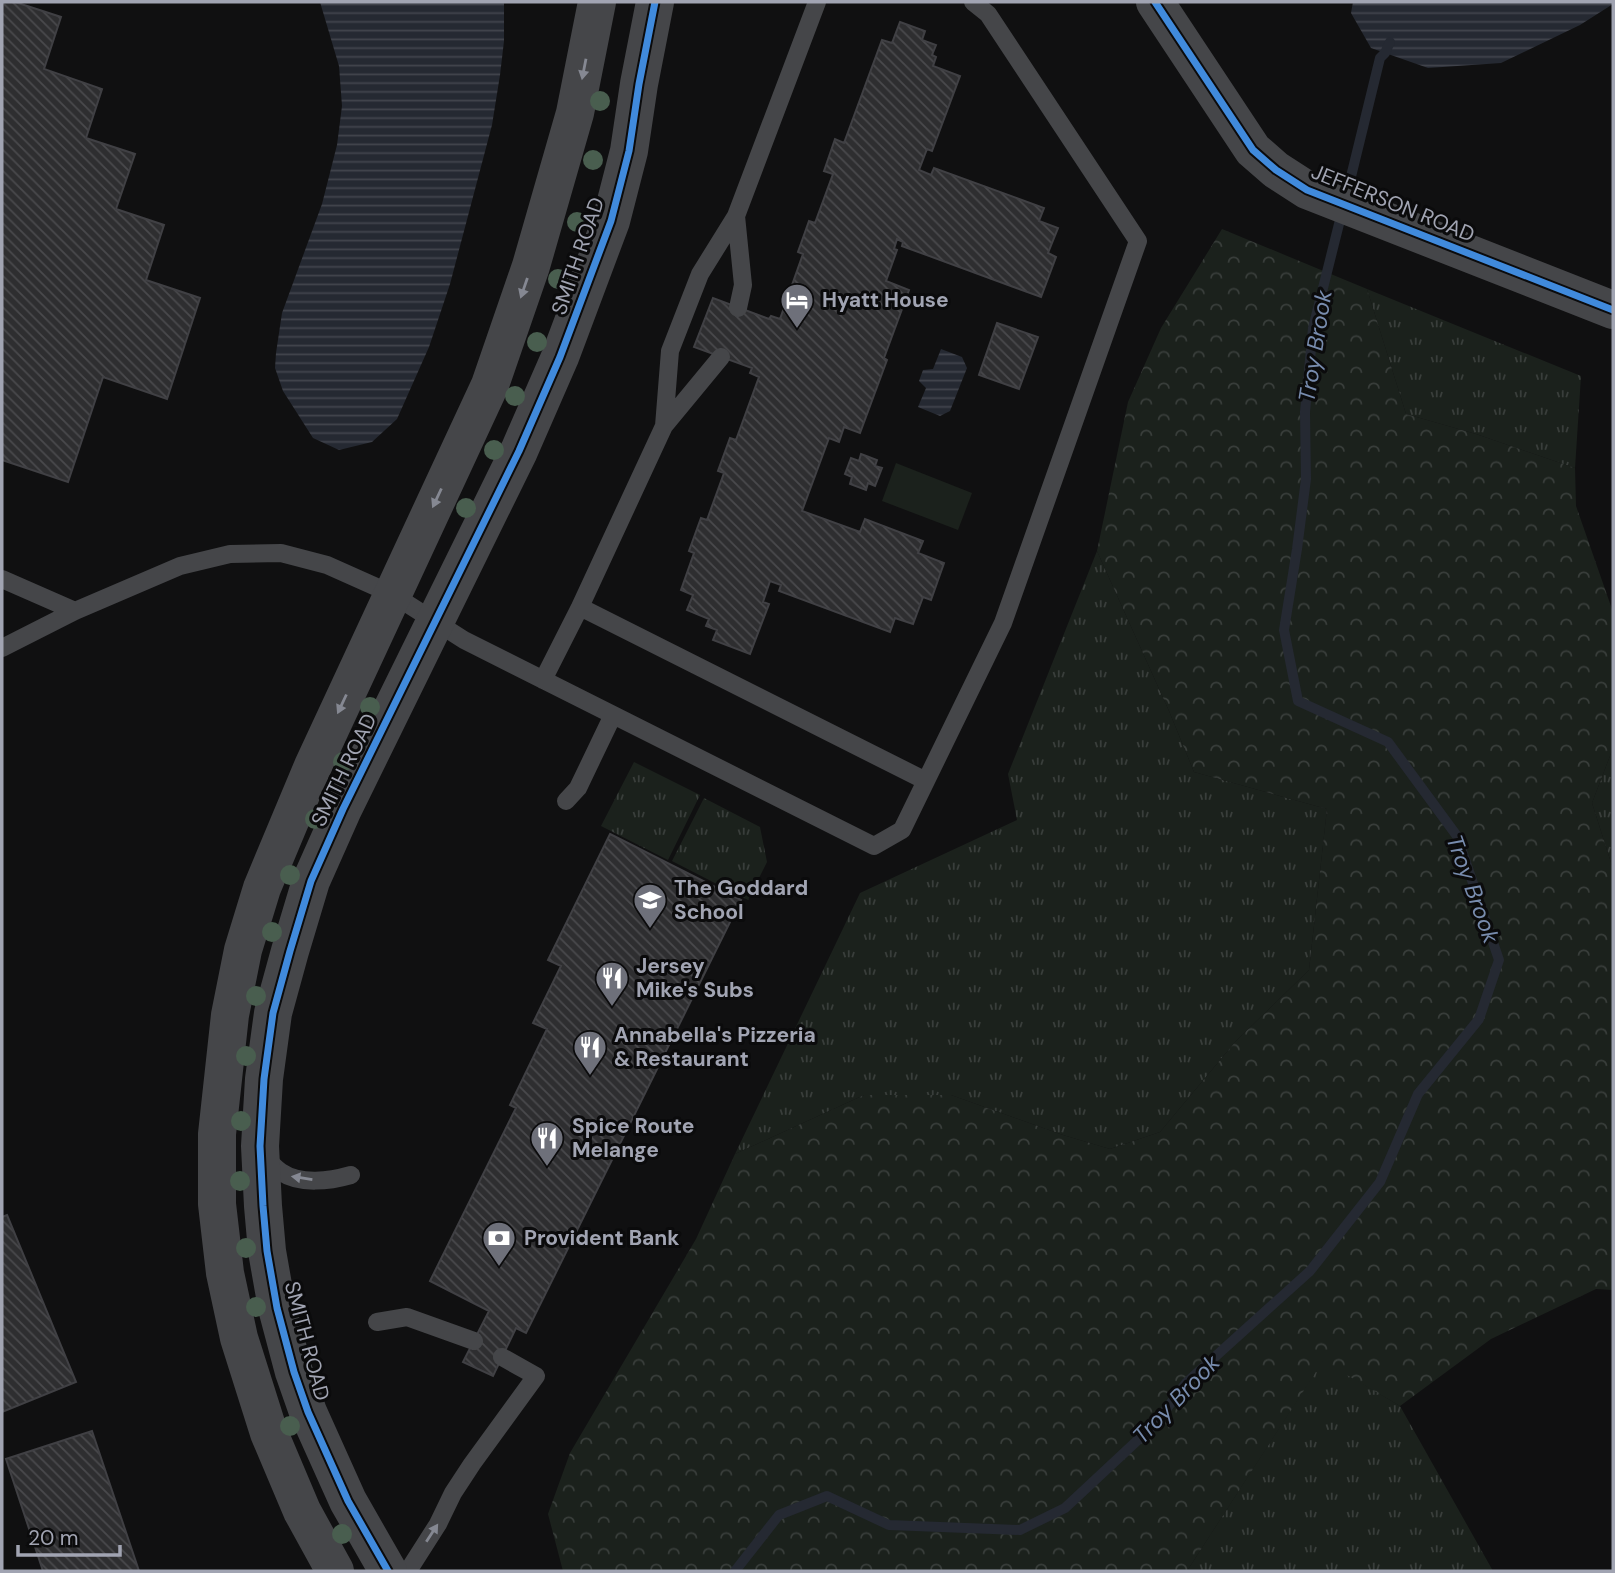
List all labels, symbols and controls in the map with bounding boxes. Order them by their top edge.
one-way arrow [578,58,589,80]
street label: JEFFERSON ROAD [1307,157,1479,249]
street label: SMITH ROAD [545,194,611,318]
one-way arrow [518,277,529,298]
hotel icon: Hyatt House [778,281,816,330]
place label: Hyatt House [822,286,949,314]
water label: Troy Brook [1291,287,1339,404]
one-way arrow [431,488,443,508]
one-way arrow [336,694,347,715]
street label: SMITH ROAD [305,709,383,831]
water label: Troy Brook [1440,831,1507,948]
place label: The Goddard School [674,874,808,926]
school or university icon: The Goddard School [631,881,669,930]
place label: Jersey Mike's Subs [636,952,754,1004]
restaurant icon: Jersey Mike's Subs [593,959,631,1008]
place label: Annabella's Pizzeria & Restaurant [614,1021,816,1073]
restaurant icon: Annabella's Pizzeria & Restaurant [571,1028,609,1077]
place label: Spice Route Melange [572,1112,694,1164]
restaurant icon: Spice Route Melange [528,1119,566,1168]
one-way arrow [291,1172,313,1183]
bank icon: Provident Bank [480,1219,518,1268]
place label: Provident Bank [524,1224,679,1252]
street label: SMITH ROAD [278,1278,336,1404]
water label: Troy Brook [1126,1348,1226,1450]
scale bar [18,1514,119,1558]
one-way arrow [426,1523,439,1543]
text: 20 m [28,1524,79,1552]

